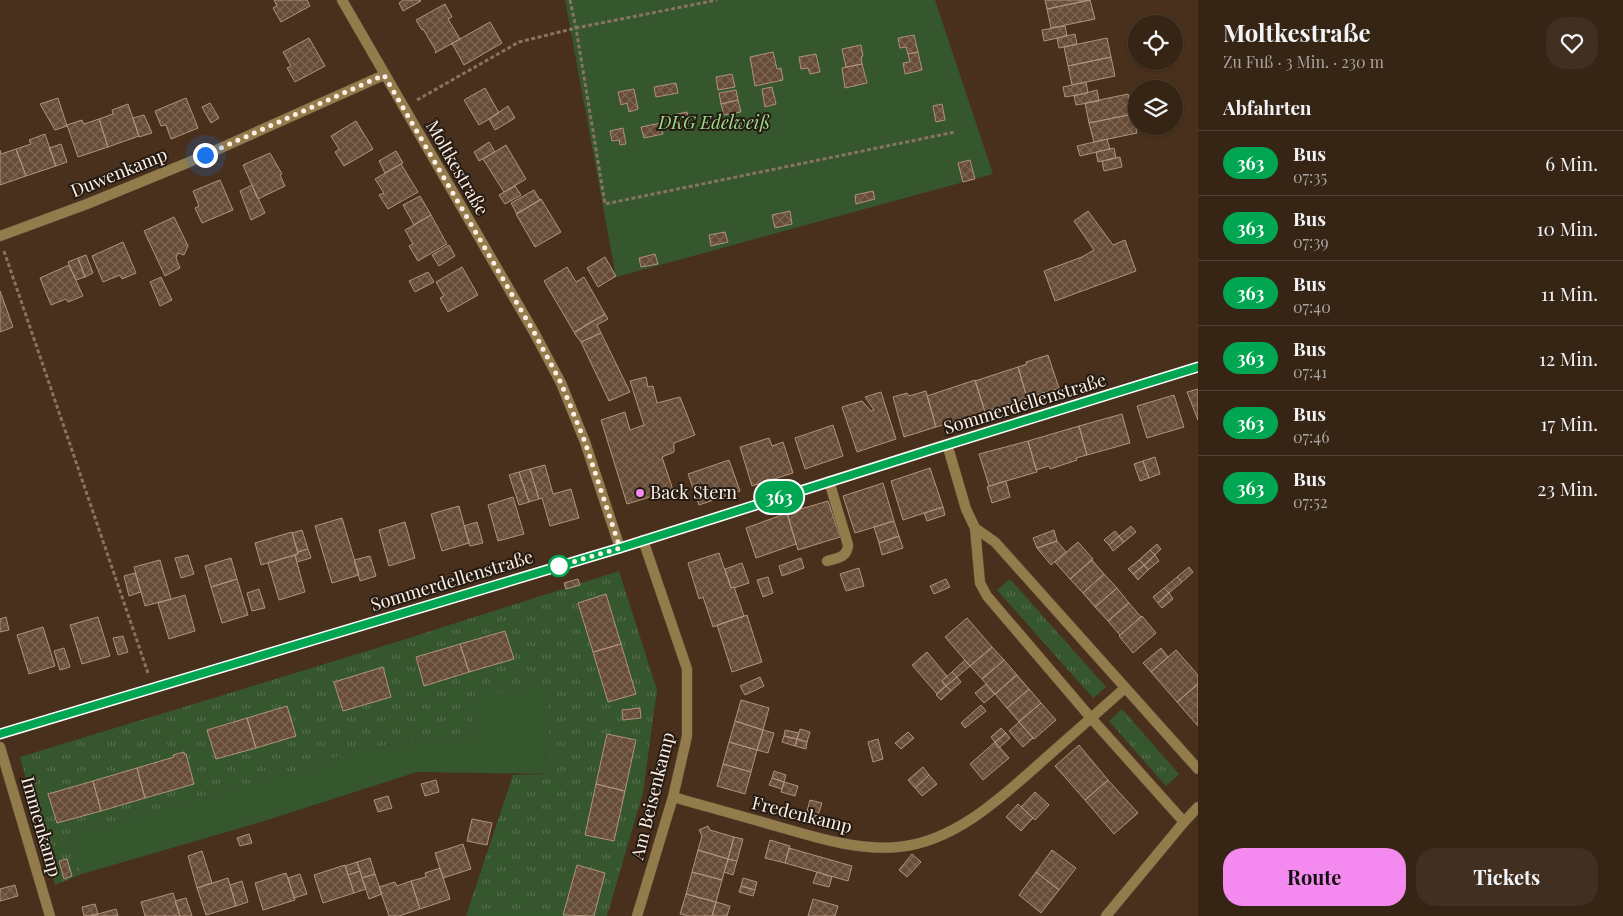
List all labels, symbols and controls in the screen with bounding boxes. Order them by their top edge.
map controls [1128,15,1183,135]
button: locate [1128,15,1183,70]
text: Moltkestraße [1223,16,1371,48]
button: heart [1546,17,1598,69]
text: Zu Fuß · 3 Min. · 230 m [1223,51,1384,72]
button: layers [1128,80,1183,135]
text: Abfahrten [1223,94,1312,120]
park label: DKG Edelweiß [657,110,770,134]
street label: Moltkestraße [421,116,495,219]
text: Bus [1293,140,1326,166]
street label: Duwenkamp [67,142,170,202]
your location [193,143,218,168]
text: 6 Min. [1545,150,1598,176]
text: 363 [1237,151,1264,175]
text: 07:35 [1293,166,1327,187]
text: Bus [1293,205,1326,231]
text: 10 Min. [1537,215,1598,241]
text: 363 [1237,216,1264,240]
text: 07:39 [1293,231,1329,252]
text: Bus [1293,270,1326,296]
text: 11 Min. [1541,280,1598,306]
text: 363 [1237,281,1264,305]
text: 07:40 [1293,296,1331,317]
text: Bus [1293,335,1326,361]
text: 12 Min. [1539,345,1598,371]
text: 363 [1237,346,1264,370]
text: 07:41 [1293,361,1327,382]
street label: Sommerdellenstraße [940,367,1109,439]
text: Bus [1293,400,1326,426]
text: 17 Min. [1540,410,1598,436]
text: 363 [1237,411,1264,435]
text: 07:46 [1293,426,1330,447]
text: Bus [1293,465,1326,491]
text: 23 Min. [1537,475,1598,501]
text: 363 [1237,476,1264,500]
place label: Back Stern [650,480,737,504]
line badge: 363 [750,481,808,513]
text: 363 [765,485,793,509]
marker: Back Stern [634,487,646,499]
text: 07:52 [1293,491,1328,512]
street label: Sommerdellenstraße [367,544,536,616]
unlabelled marker [548,555,570,577]
street label: Am Beisenkamp [624,730,679,863]
street label: Immenkamp [16,774,68,880]
street label: Fredenkamp [750,790,855,838]
button: Route [1223,848,1406,906]
button: Tickets [1416,848,1598,906]

